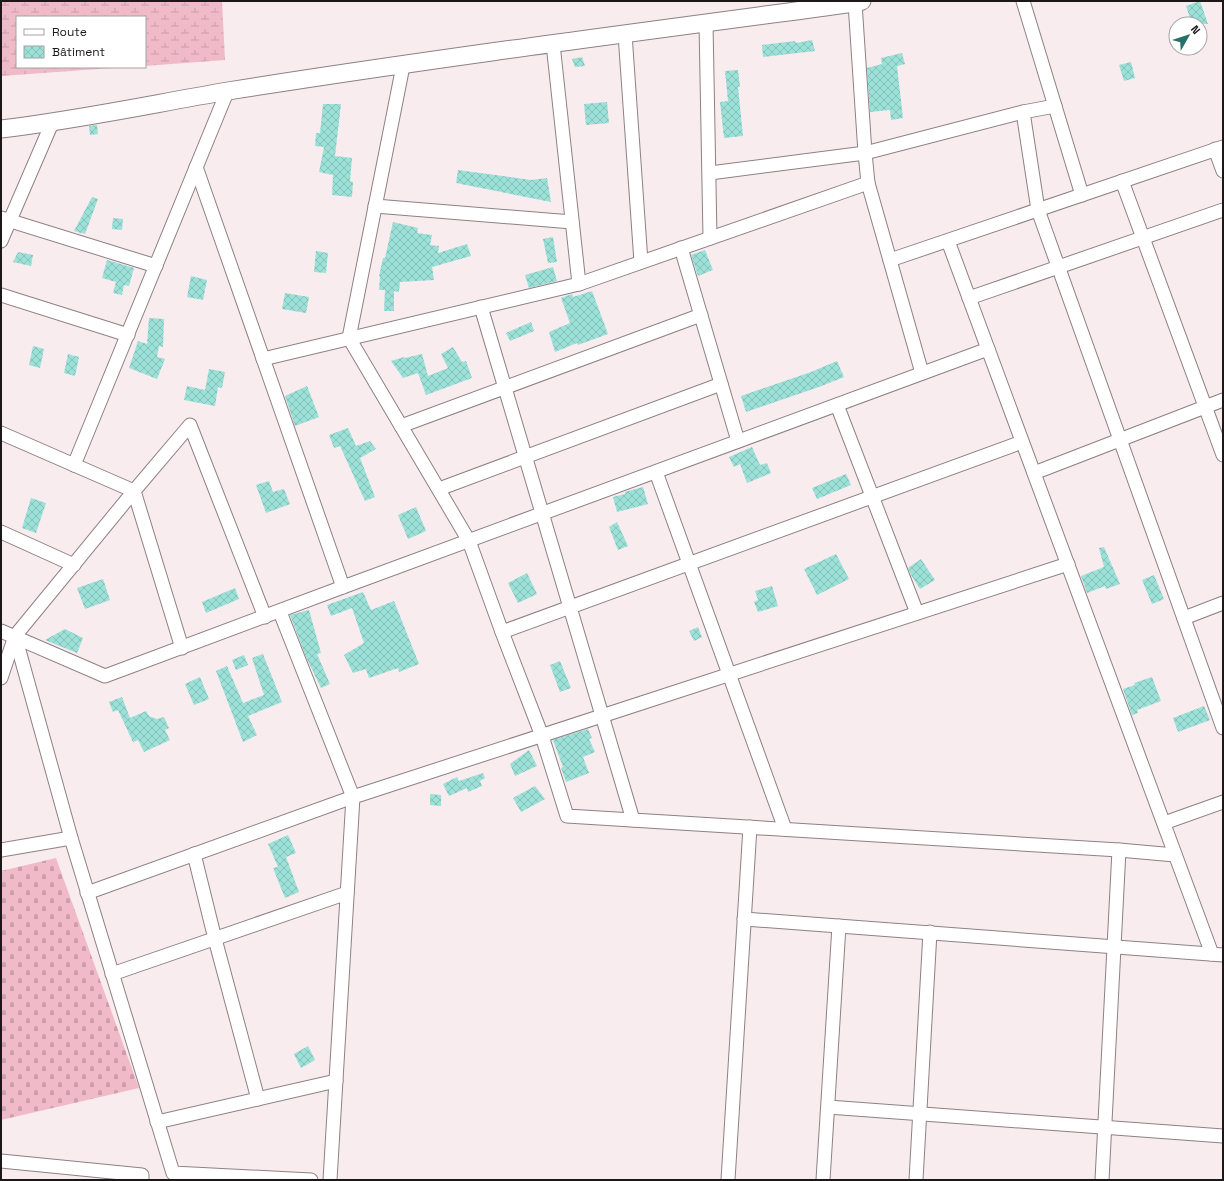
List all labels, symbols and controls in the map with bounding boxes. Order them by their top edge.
legend [16,16,146,68]
north arrow [1168,16,1208,56]
text: N [1188,22,1204,37]
text: Route [52,24,87,40]
text: Bâtiment [52,44,105,60]

